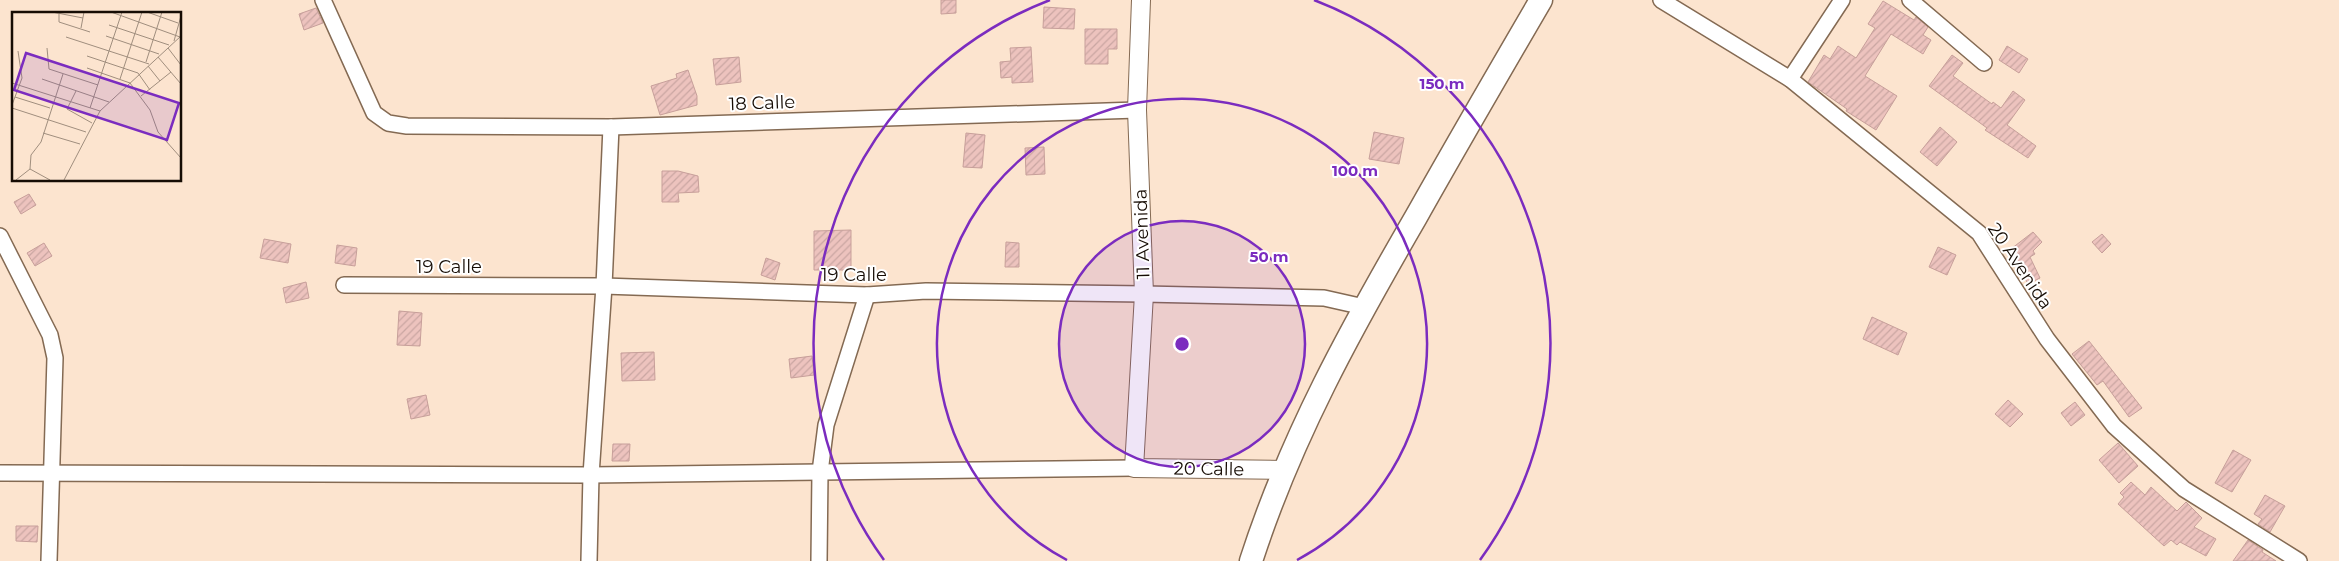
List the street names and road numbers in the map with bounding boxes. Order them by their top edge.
street label: 18 Calle [728,91,796,115]
street label: 11 Avenida [1129,188,1155,280]
street label: 20 Avenida [1983,219,2057,313]
street label: 19 Calle [416,256,482,278]
street label: 19 Calle [821,264,887,286]
street label: 20 Calle [1174,457,1245,481]

